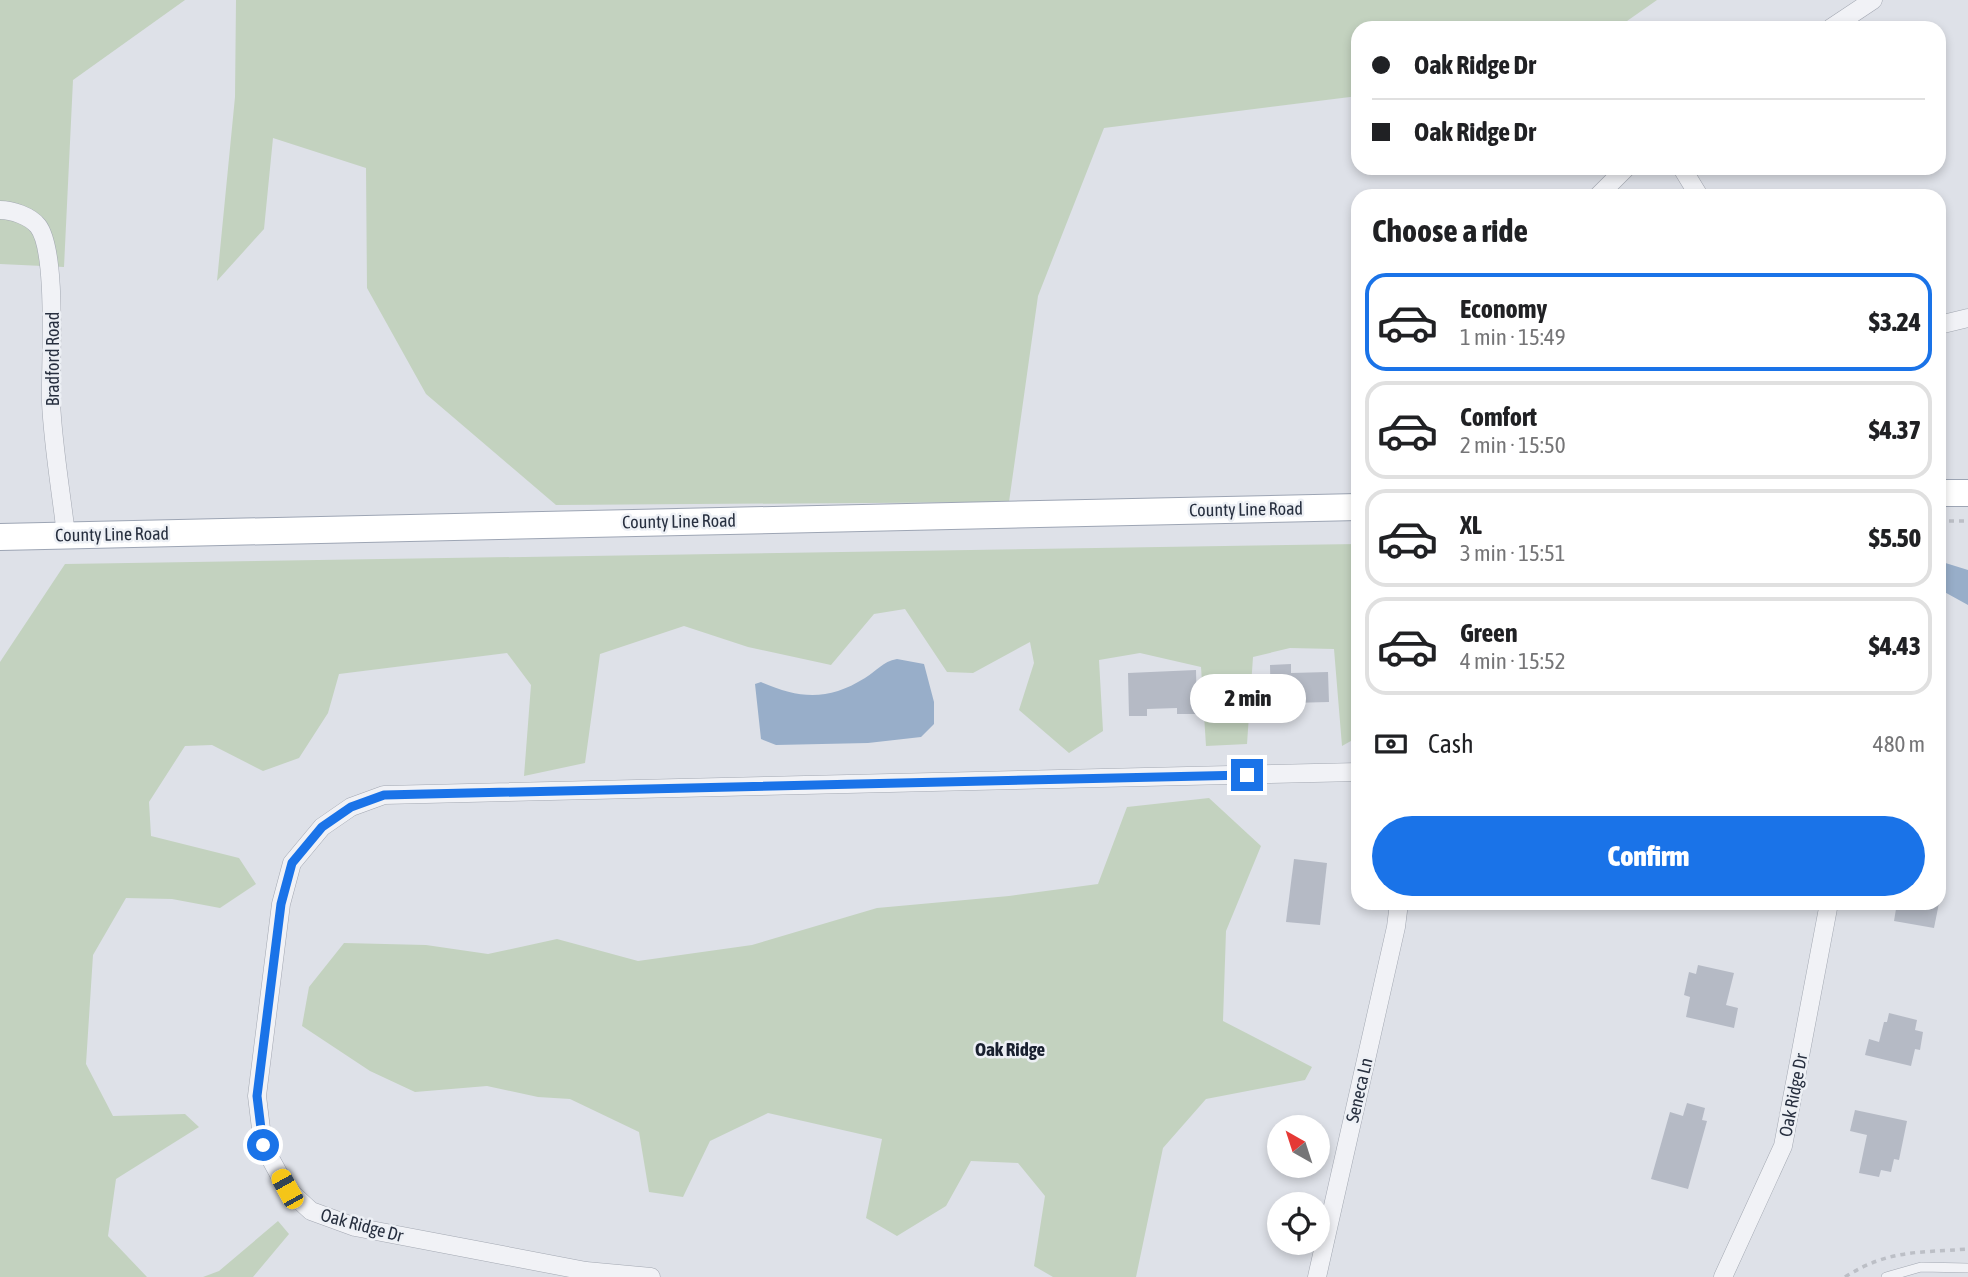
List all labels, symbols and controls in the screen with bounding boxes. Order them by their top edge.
text: Oak Ridge Dr [1414,50,1536,80]
text: Oak Ridge Dr [1414,117,1536,147]
text: Choose a ride [1372,212,1528,249]
icon: car [1376,291,1439,354]
text: Economy [1460,294,1547,324]
text: $3.24 [1869,307,1921,337]
street label: Bradford Road [42,312,63,406]
text: 1 min · 15:49 [1460,324,1566,350]
icon: car [1376,399,1439,462]
text: Comfort [1460,402,1537,432]
text: $4.37 [1869,415,1921,445]
text: 2 min · 15:50 [1460,432,1566,458]
street label: County Line Road [1189,498,1303,520]
icon: car [1376,507,1439,570]
street label: County Line Road [622,510,736,532]
text: XL [1460,510,1482,540]
street label: County Line Road [55,523,169,545]
text: $5.50 [1869,523,1921,553]
text: 3 min · 15:51 [1460,540,1566,566]
icon: car [1376,615,1439,678]
text: Green [1460,618,1518,648]
text: $4.43 [1869,631,1921,661]
text: 4 min · 15:52 [1460,648,1566,674]
callout: 2 min [1189,674,1305,722]
text: 2 min [1225,685,1271,711]
icon: cash [1372,725,1410,763]
text: Cash [1428,729,1474,759]
text: 480 m [1873,731,1925,757]
route end [1231,759,1263,791]
button: Confirm [1372,816,1925,896]
district label: Oak Ridge [975,1038,1045,1060]
street label: Oak Ridge Dr [1775,1051,1811,1138]
street label: Seneca Ln [1341,1056,1377,1124]
north arrow [1267,1115,1330,1178]
map controls [1267,1115,1330,1255]
route start [247,1129,279,1161]
car [268,1166,307,1212]
button: locate [1267,1192,1330,1255]
street label: Oak Ridge Dr [319,1204,406,1246]

